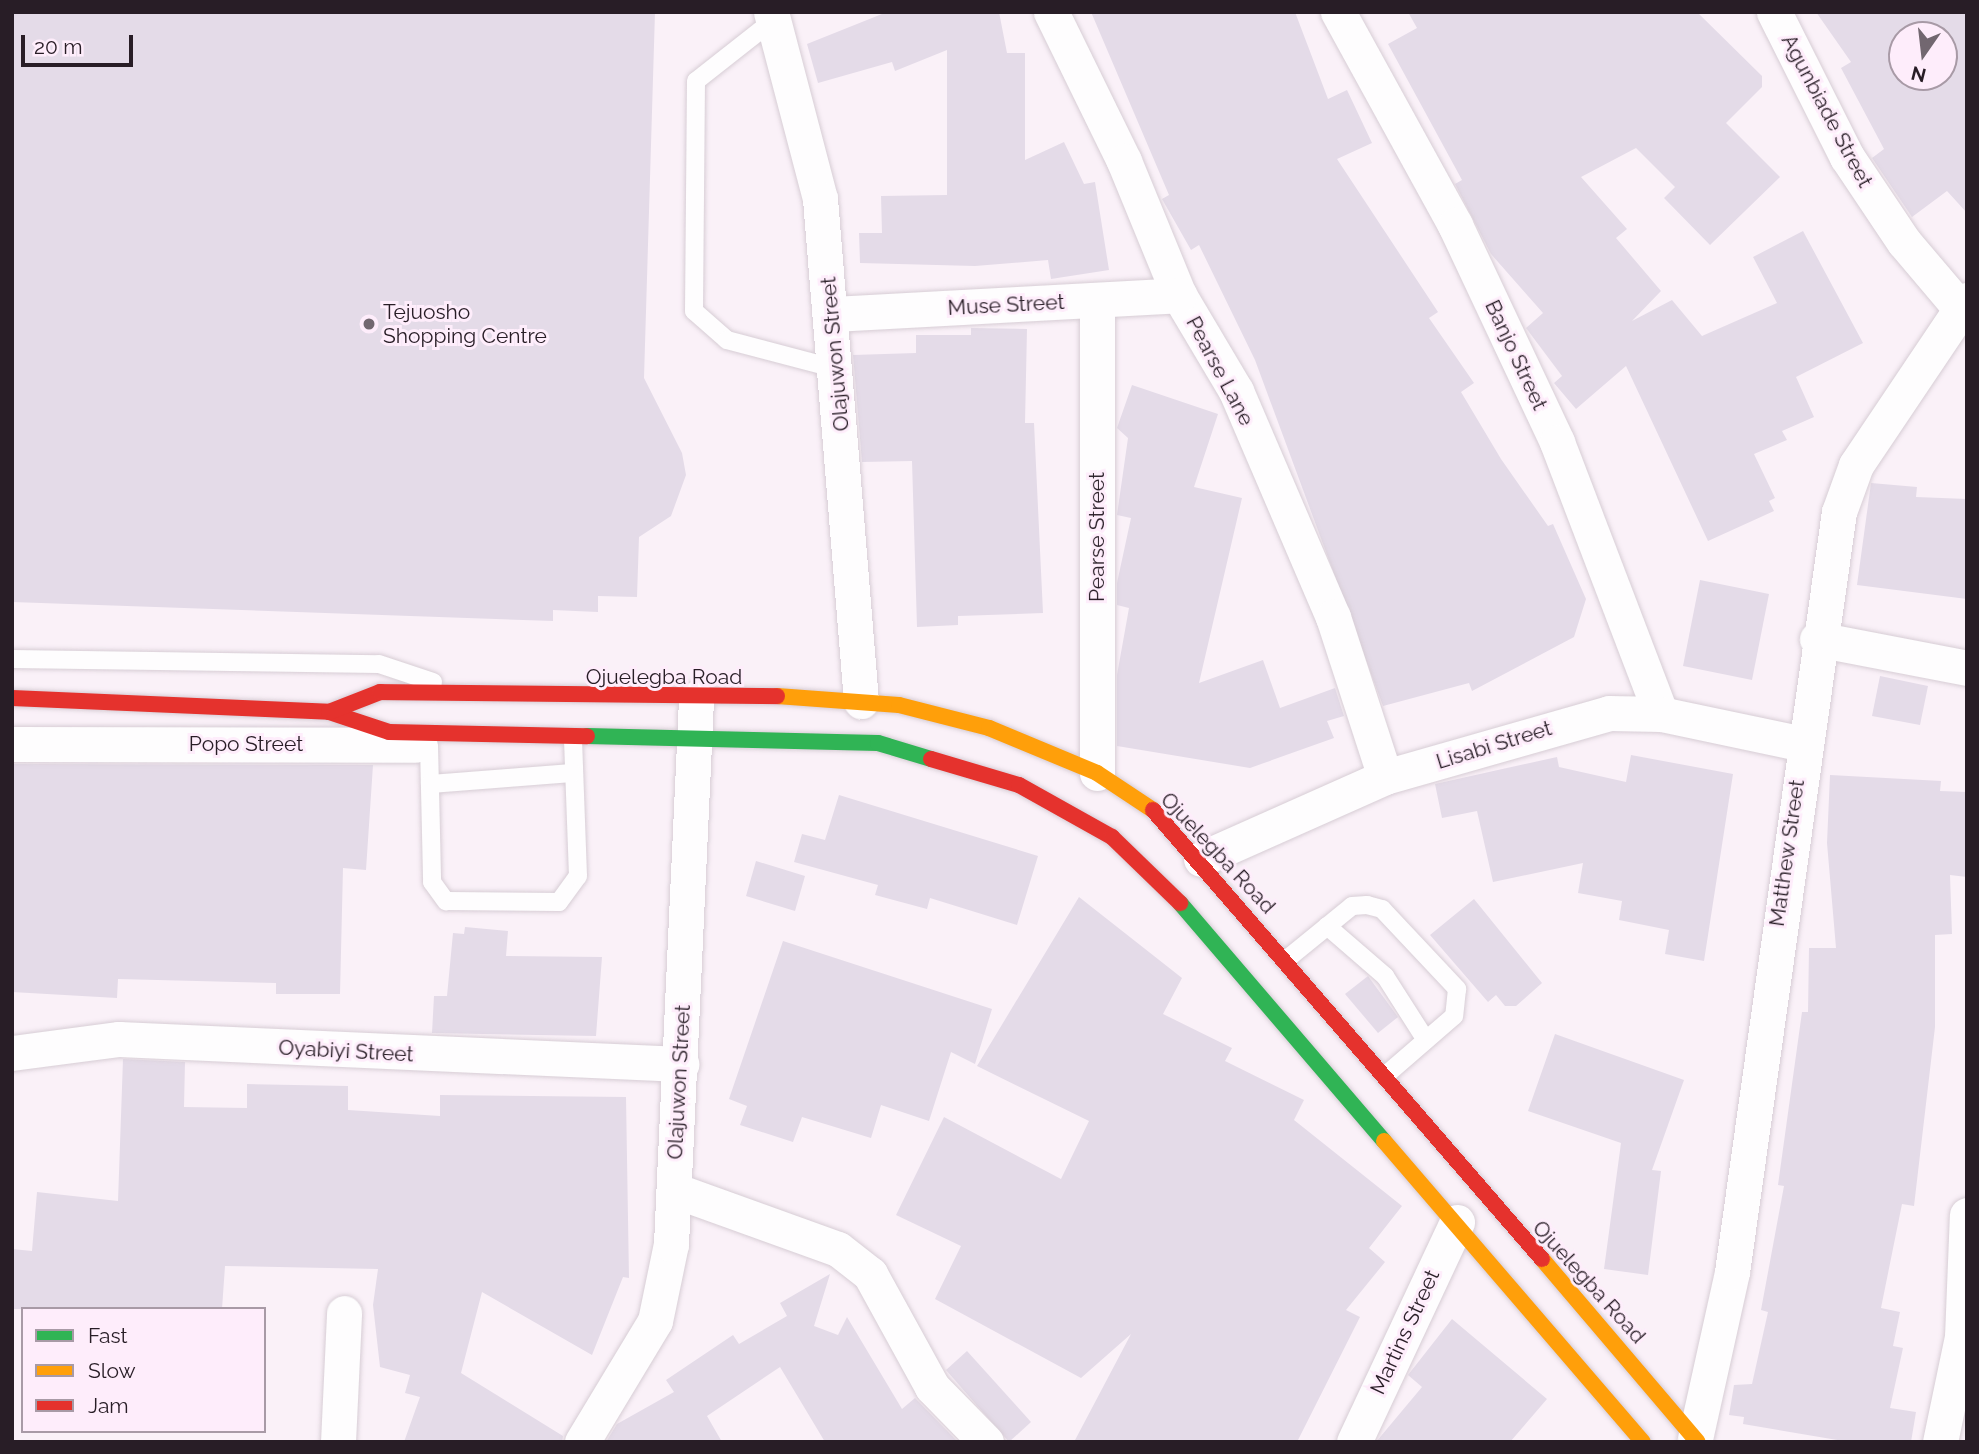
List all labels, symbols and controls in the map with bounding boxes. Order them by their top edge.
scale bar [24,21,136,65]
north arrow [1888,21,1958,91]
street label: Agunbiade Street [1776,30,1878,192]
text: 20 m [34,34,82,59]
text: N [1909,62,1928,87]
street label: Olajuwon Street [816,276,854,432]
street label: Muse Street [947,289,1065,321]
street label: Banjo Street [1480,296,1552,414]
place label: Tejuosho Shopping Centre [383,299,547,349]
street label: Pearse Lane [1181,312,1259,430]
marker: Tejuosho Shopping Centre [361,316,377,332]
street label: Pearse Street [1084,472,1110,602]
street label: Ojuelegba Road [586,664,742,690]
street label: Lisabi Street [1433,715,1555,775]
street label: Popo Street [189,731,303,757]
street label: Matthew Street [1764,778,1810,928]
street label: Ojuelegba Road [1155,787,1281,919]
street label: Olajuwon Street [662,1004,696,1160]
street label: Oyabiyi Street [278,1035,414,1067]
street label: Ojuelegba Road [1527,1215,1651,1349]
street label: Martins Street [1365,1266,1445,1398]
legend [21,1307,266,1433]
text: Fast [88,1323,128,1348]
text: Slow [88,1358,136,1383]
text: Jam [88,1393,129,1418]

